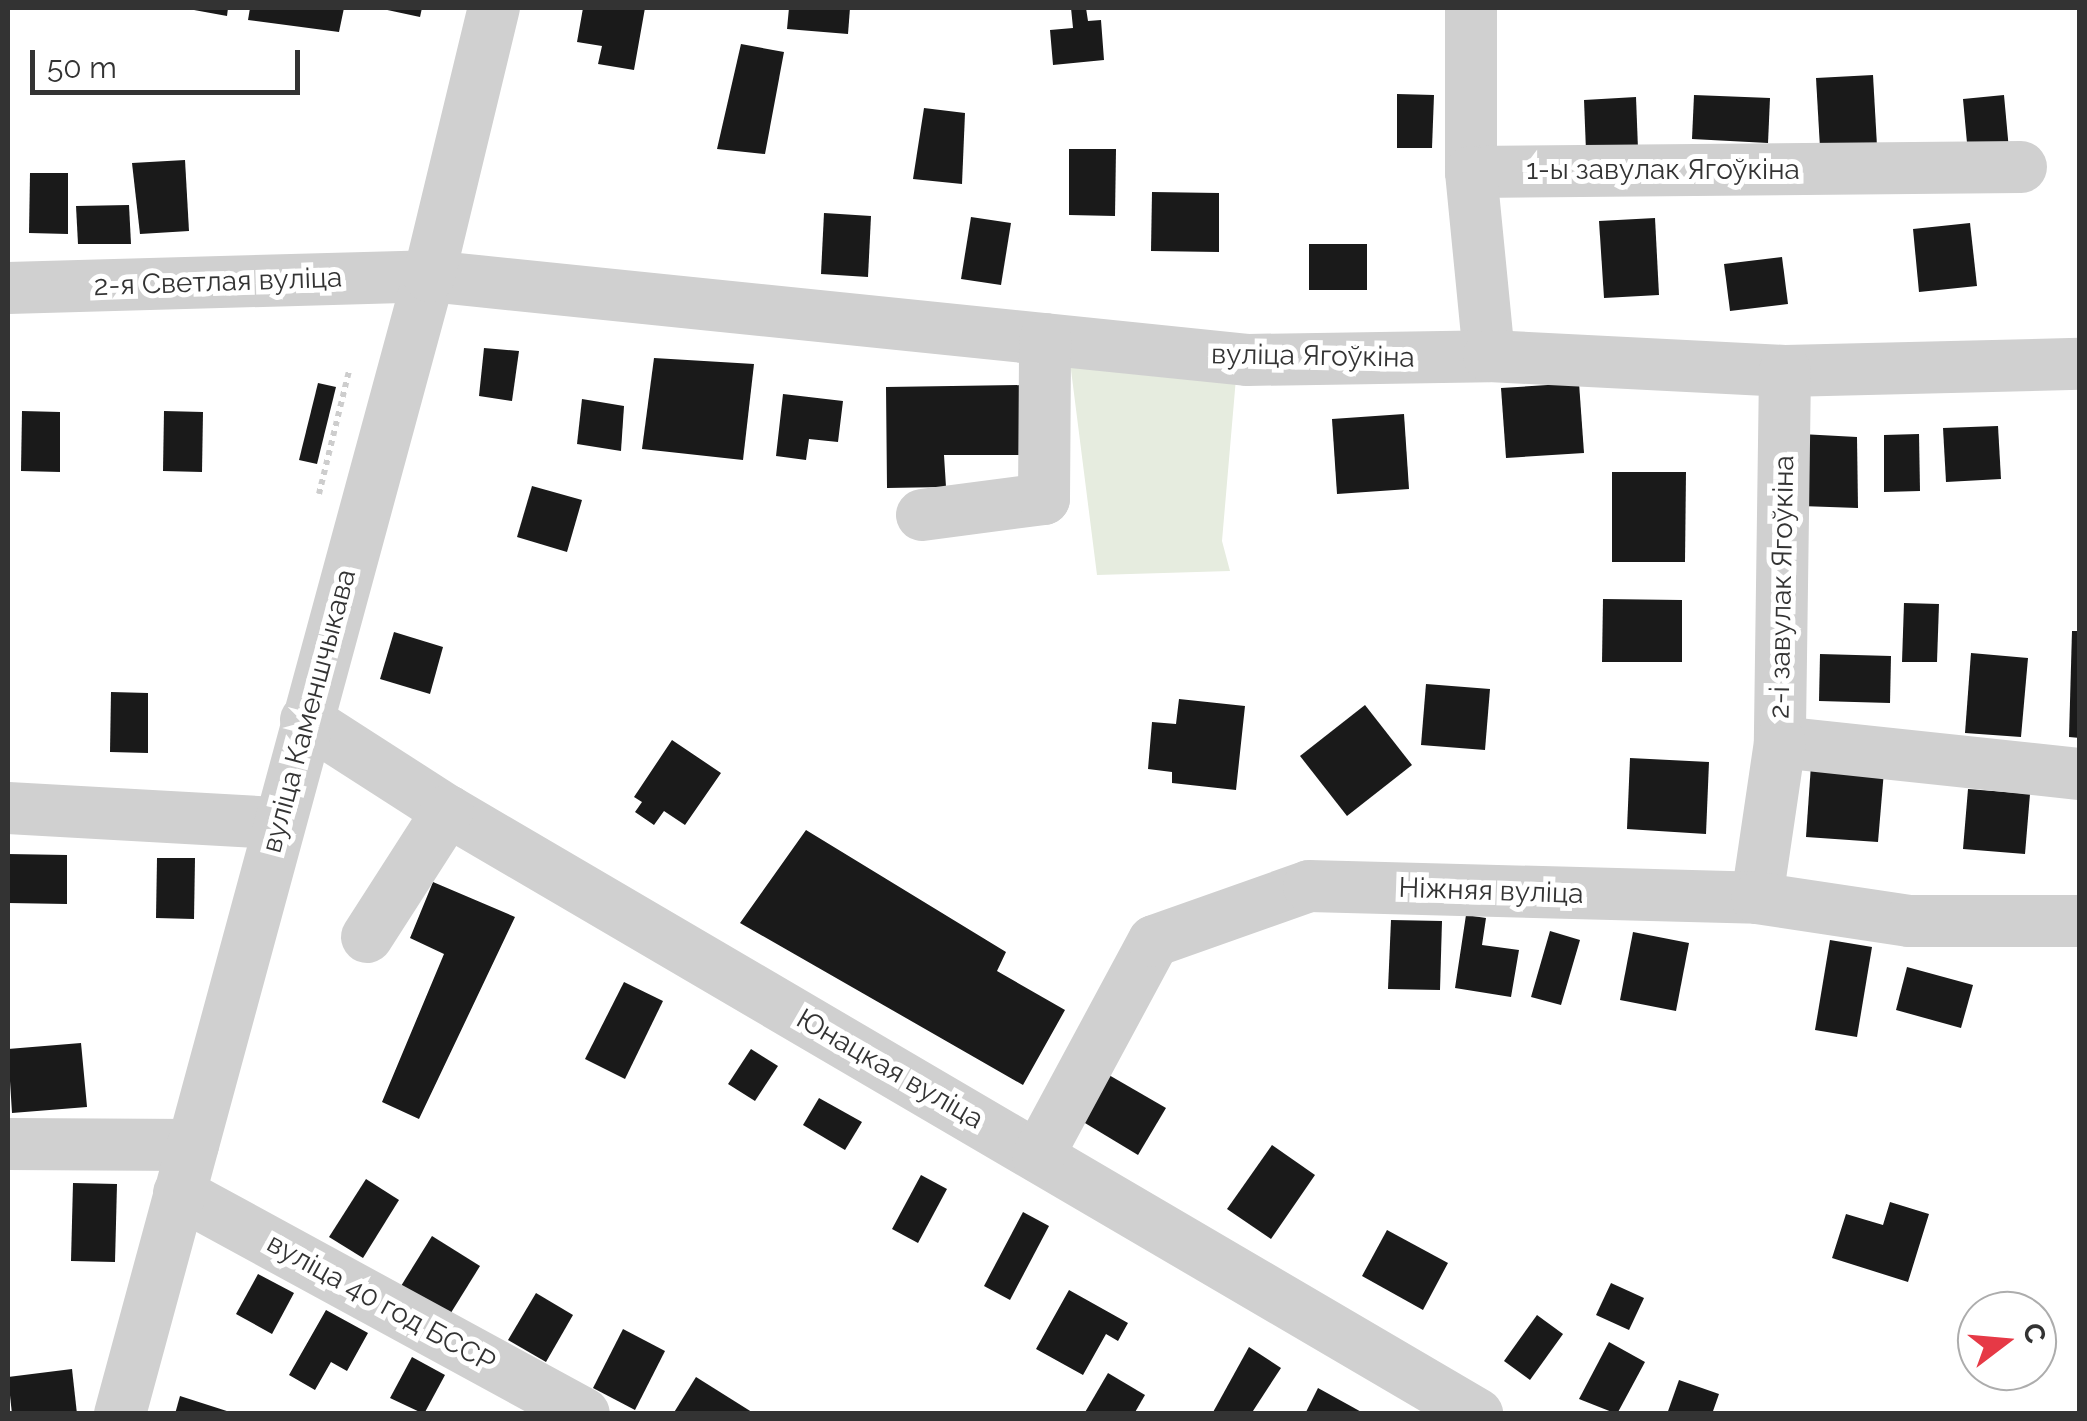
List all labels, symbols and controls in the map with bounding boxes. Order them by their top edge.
scale bar [35,30,305,92]
text: 50 m [47,50,117,85]
street label: 1-ы завулак Ягоўкіна [1526,153,1800,187]
street label: 2-я Светлая вуліца [93,261,343,303]
street label: вуліца Ягоўкіна [1211,337,1415,375]
street label: 2-і завулак Ягоўкіна [1763,455,1801,719]
street label: вуліца Каменшчыкава [255,566,363,856]
street label: Ніжняя вуліца [1398,871,1584,911]
street label: Юнацкая вуліца [791,1002,989,1136]
street label: вуліца 40 год БССР [261,1226,501,1380]
north arrow [1957,1291,2057,1391]
text: С [2016,1319,2053,1347]

